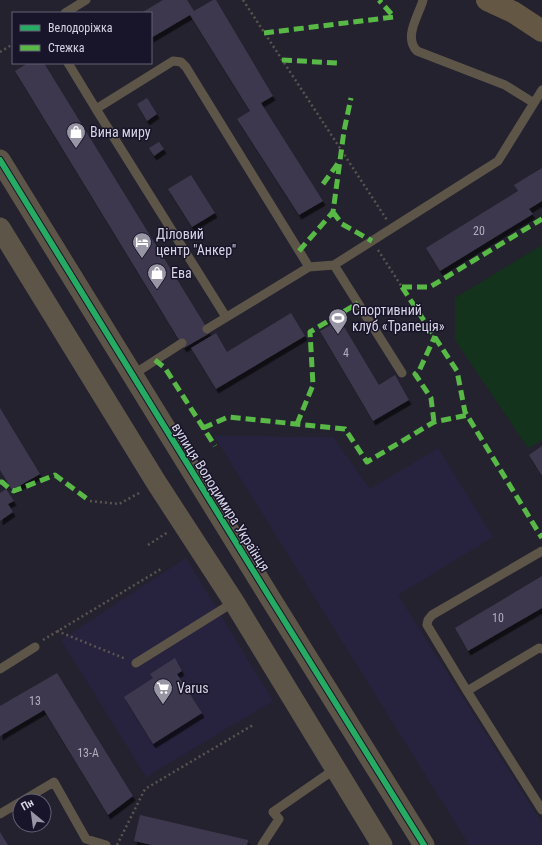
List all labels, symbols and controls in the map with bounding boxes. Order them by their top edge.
legend [12,12,152,64]
text: Велодоріжка [48,21,113,35]
text: Стежка [48,41,85,55]
shop icon: Вина миру [65,121,87,149]
place label: Вина миру [90,124,151,140]
house number: 20 [473,224,485,238]
place label: Діловий центр "Анкер" [156,226,236,258]
hotel icon: Діловий центр "Анкер" [131,231,153,259]
shop icon: Ева [146,262,168,290]
place label: Ева [171,265,192,281]
place label: Спортивний клуб «Трапеція» [352,302,445,334]
sports icon: Спортивний клуб «Трапеція» [327,307,349,335]
house number: 4 [343,346,349,360]
street label: вулиця Володимира Українця [169,420,273,574]
house number: 10 [492,611,504,625]
supermarket icon: Varus [152,677,174,705]
place label: Varus [177,680,209,696]
house number: 13 [29,694,41,708]
house number: 13-А [77,746,99,760]
north arrow [12,793,52,833]
text: Пн [19,796,36,813]

